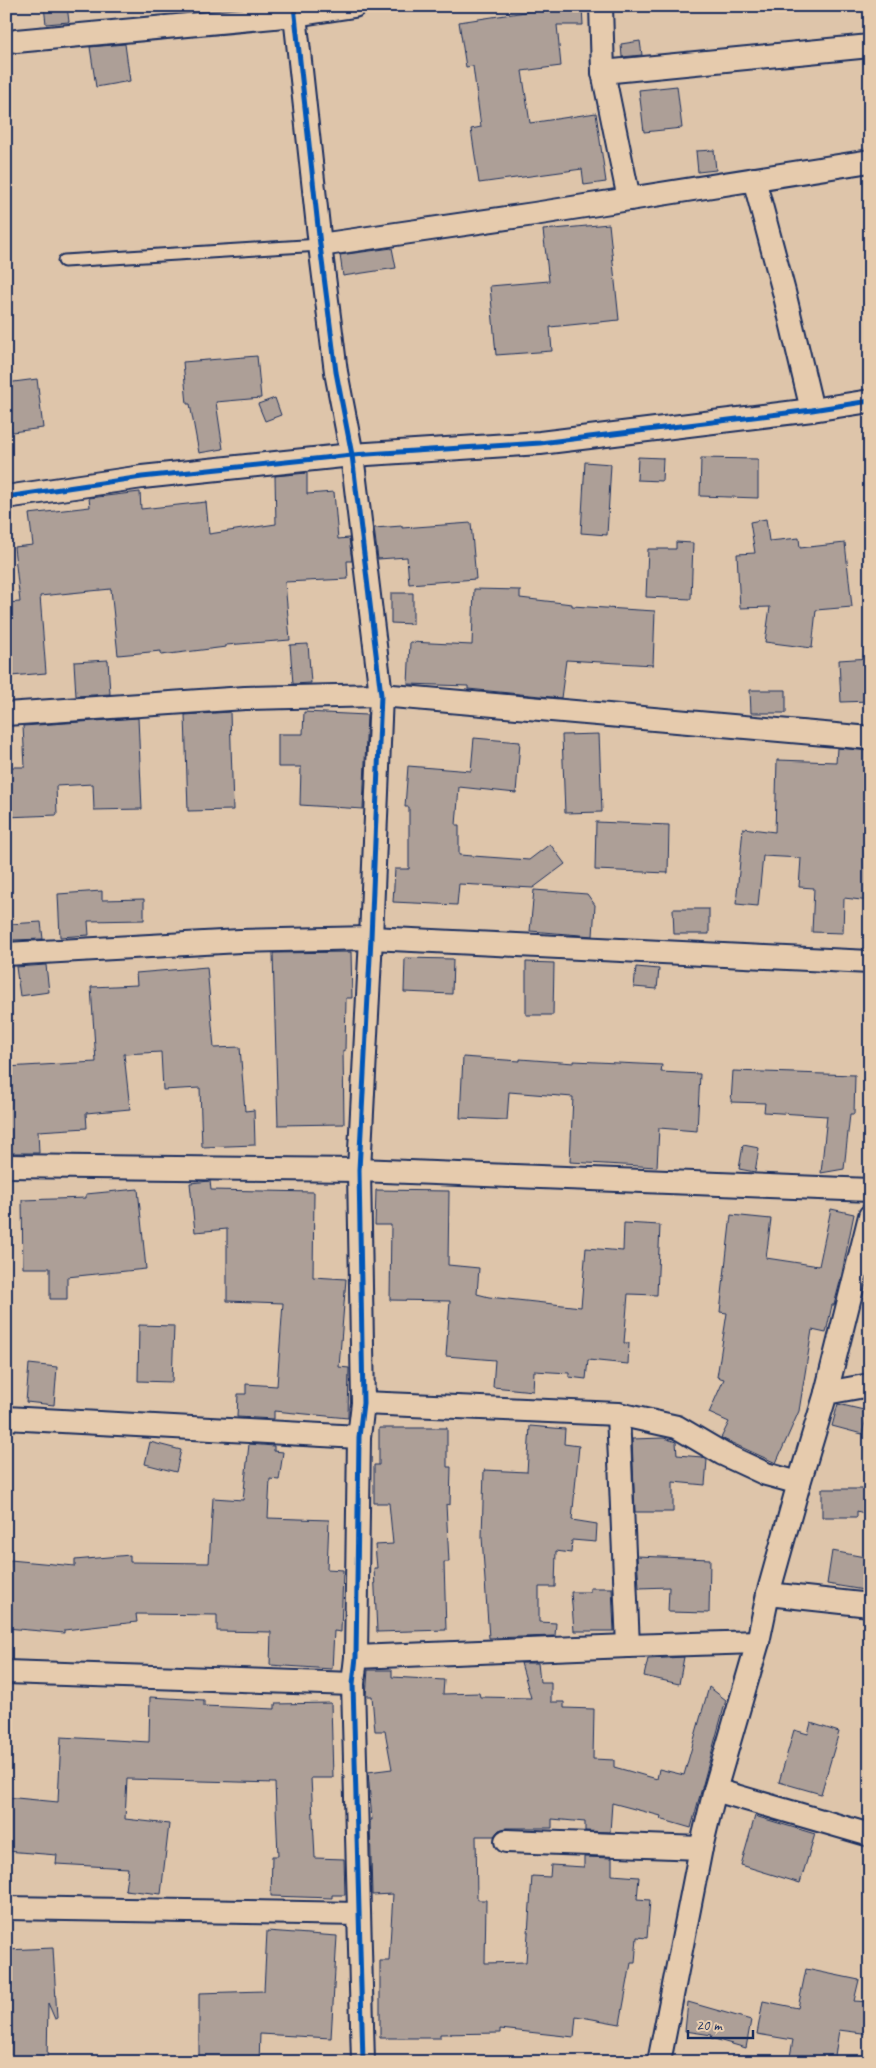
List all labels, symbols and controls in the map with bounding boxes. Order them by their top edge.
scale bar [688,2008,754,2040]
text: 20 m [696,2016,723,2035]

